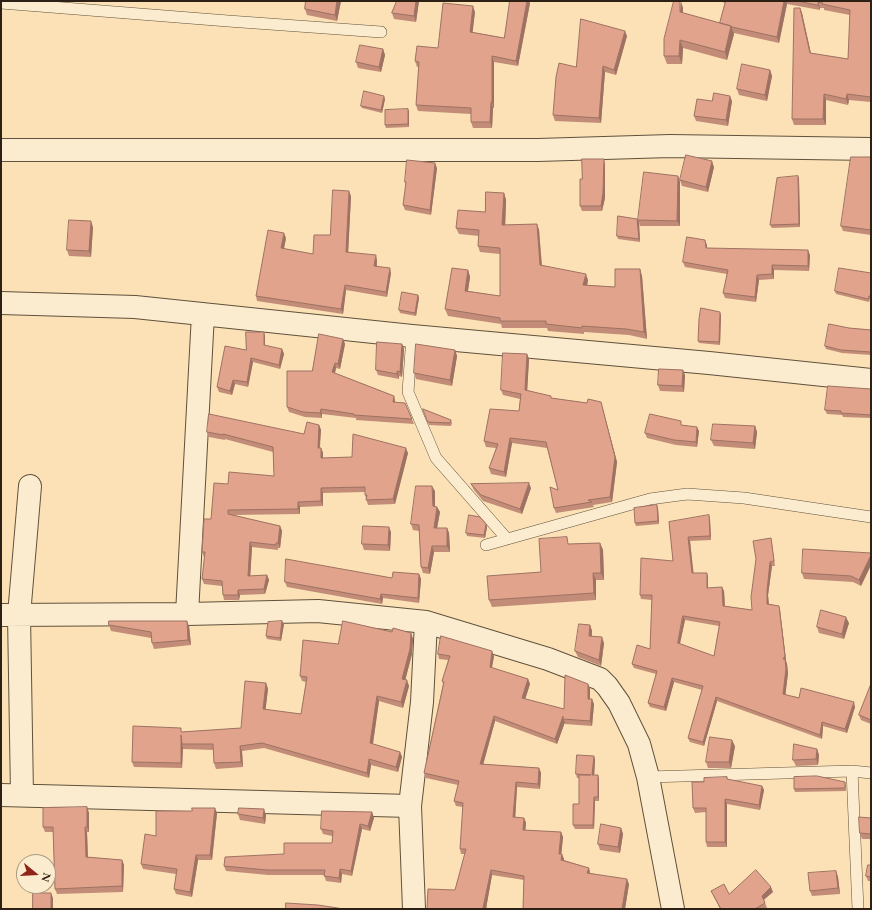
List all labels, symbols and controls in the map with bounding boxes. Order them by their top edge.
north arrow [16,854,56,894]
text: N [38,871,54,884]

